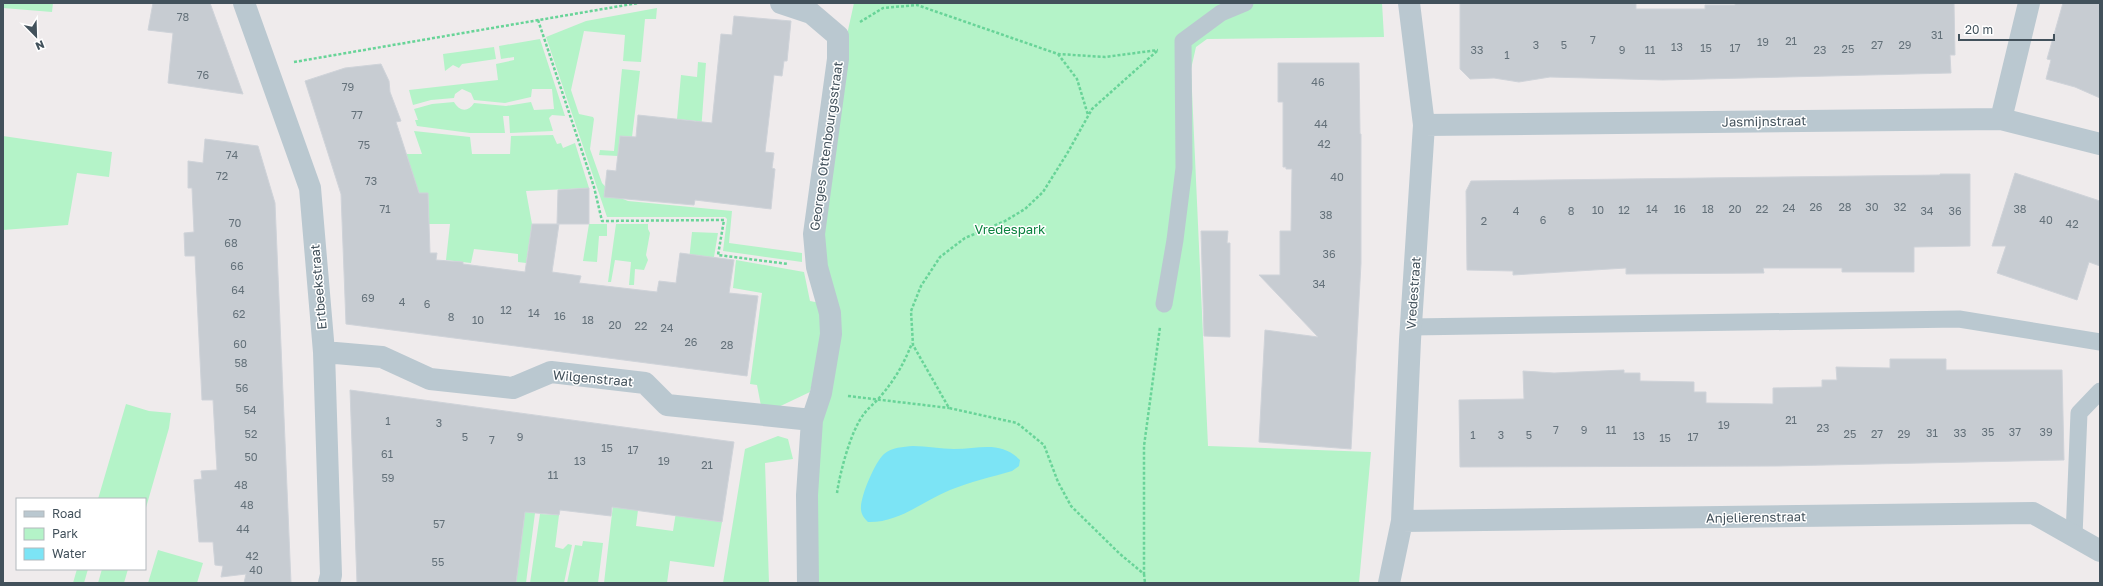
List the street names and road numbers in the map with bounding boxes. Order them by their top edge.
street label: Georges Ottenbourgsstraat [806,60,846,232]
street label: Jasmijnstraat [1722,112,1806,130]
street label: Ertbeekstraat [306,244,330,330]
street label: Vredestraat [1402,256,1424,330]
street label: Wilgenstraat [552,367,634,389]
street label: Anjelierenstraat [1706,508,1806,526]

